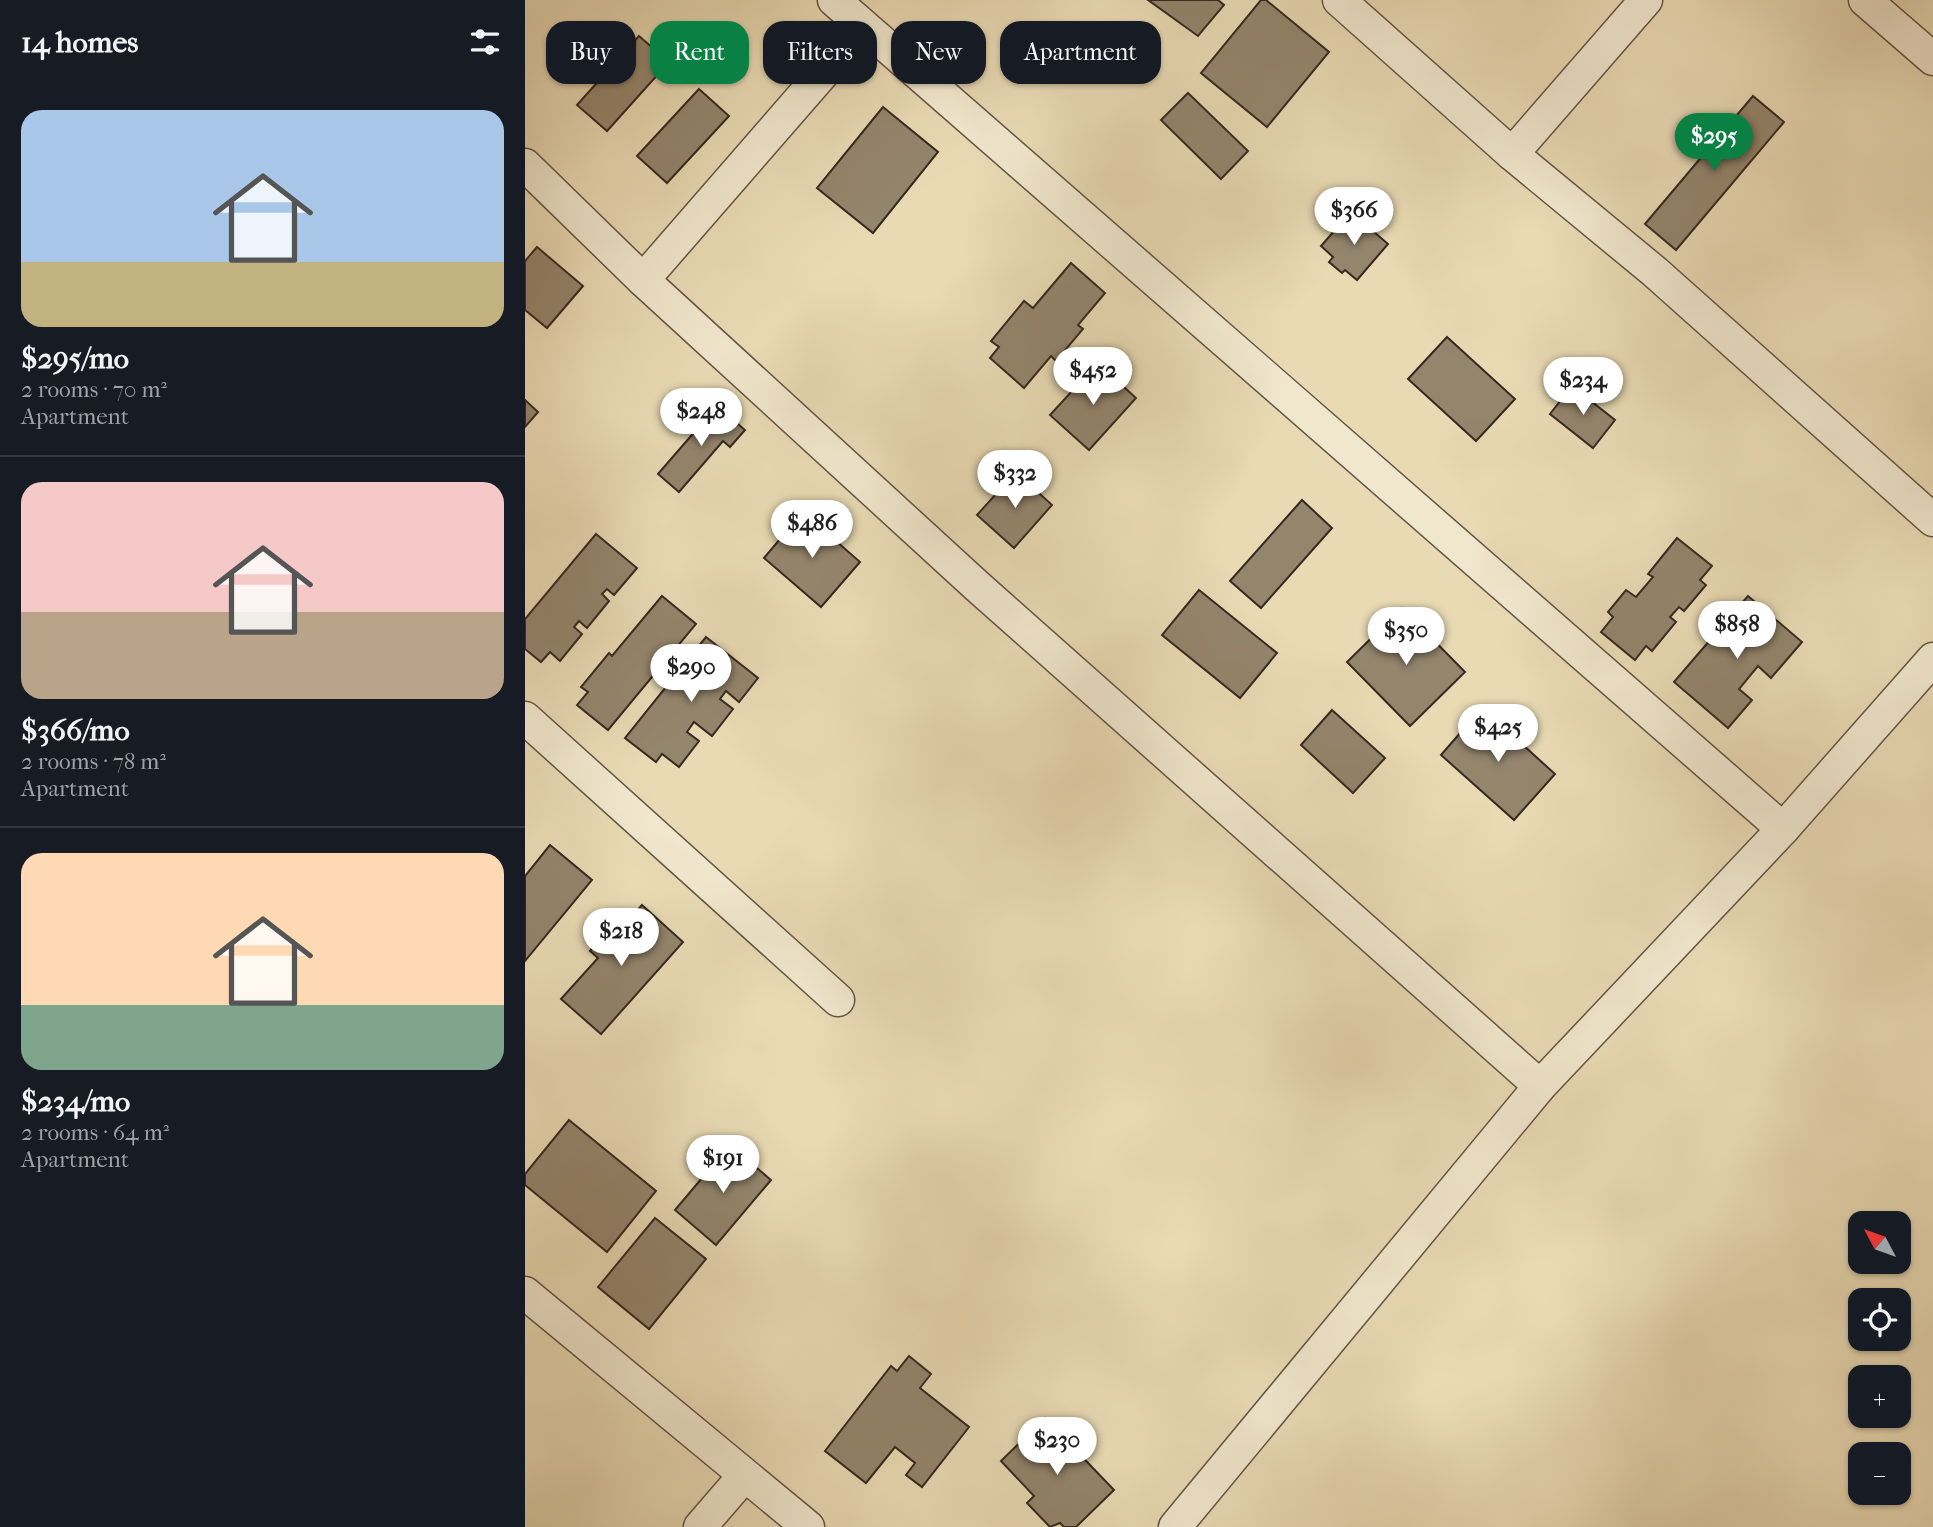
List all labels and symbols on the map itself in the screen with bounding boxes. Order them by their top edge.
pin: $295 [1673,114,1755,173]
pin: $366 [1313,188,1395,247]
pin: $452 [1052,348,1134,407]
pin: $234 [1542,358,1624,417]
pin: $248 [660,388,742,448]
pin: $332 [974,450,1056,510]
pin: $486 [771,500,853,560]
pin: $858 [1696,602,1778,661]
pin: $350 [1365,608,1447,667]
pin: $290 [650,644,732,704]
pin: $425 [1457,704,1539,764]
pin: $218 [580,908,662,968]
pin: $191 [682,1136,764,1195]
north arrow [1848,1211,1911,1274]
pin: $230 [1016,1418,1098,1477]

